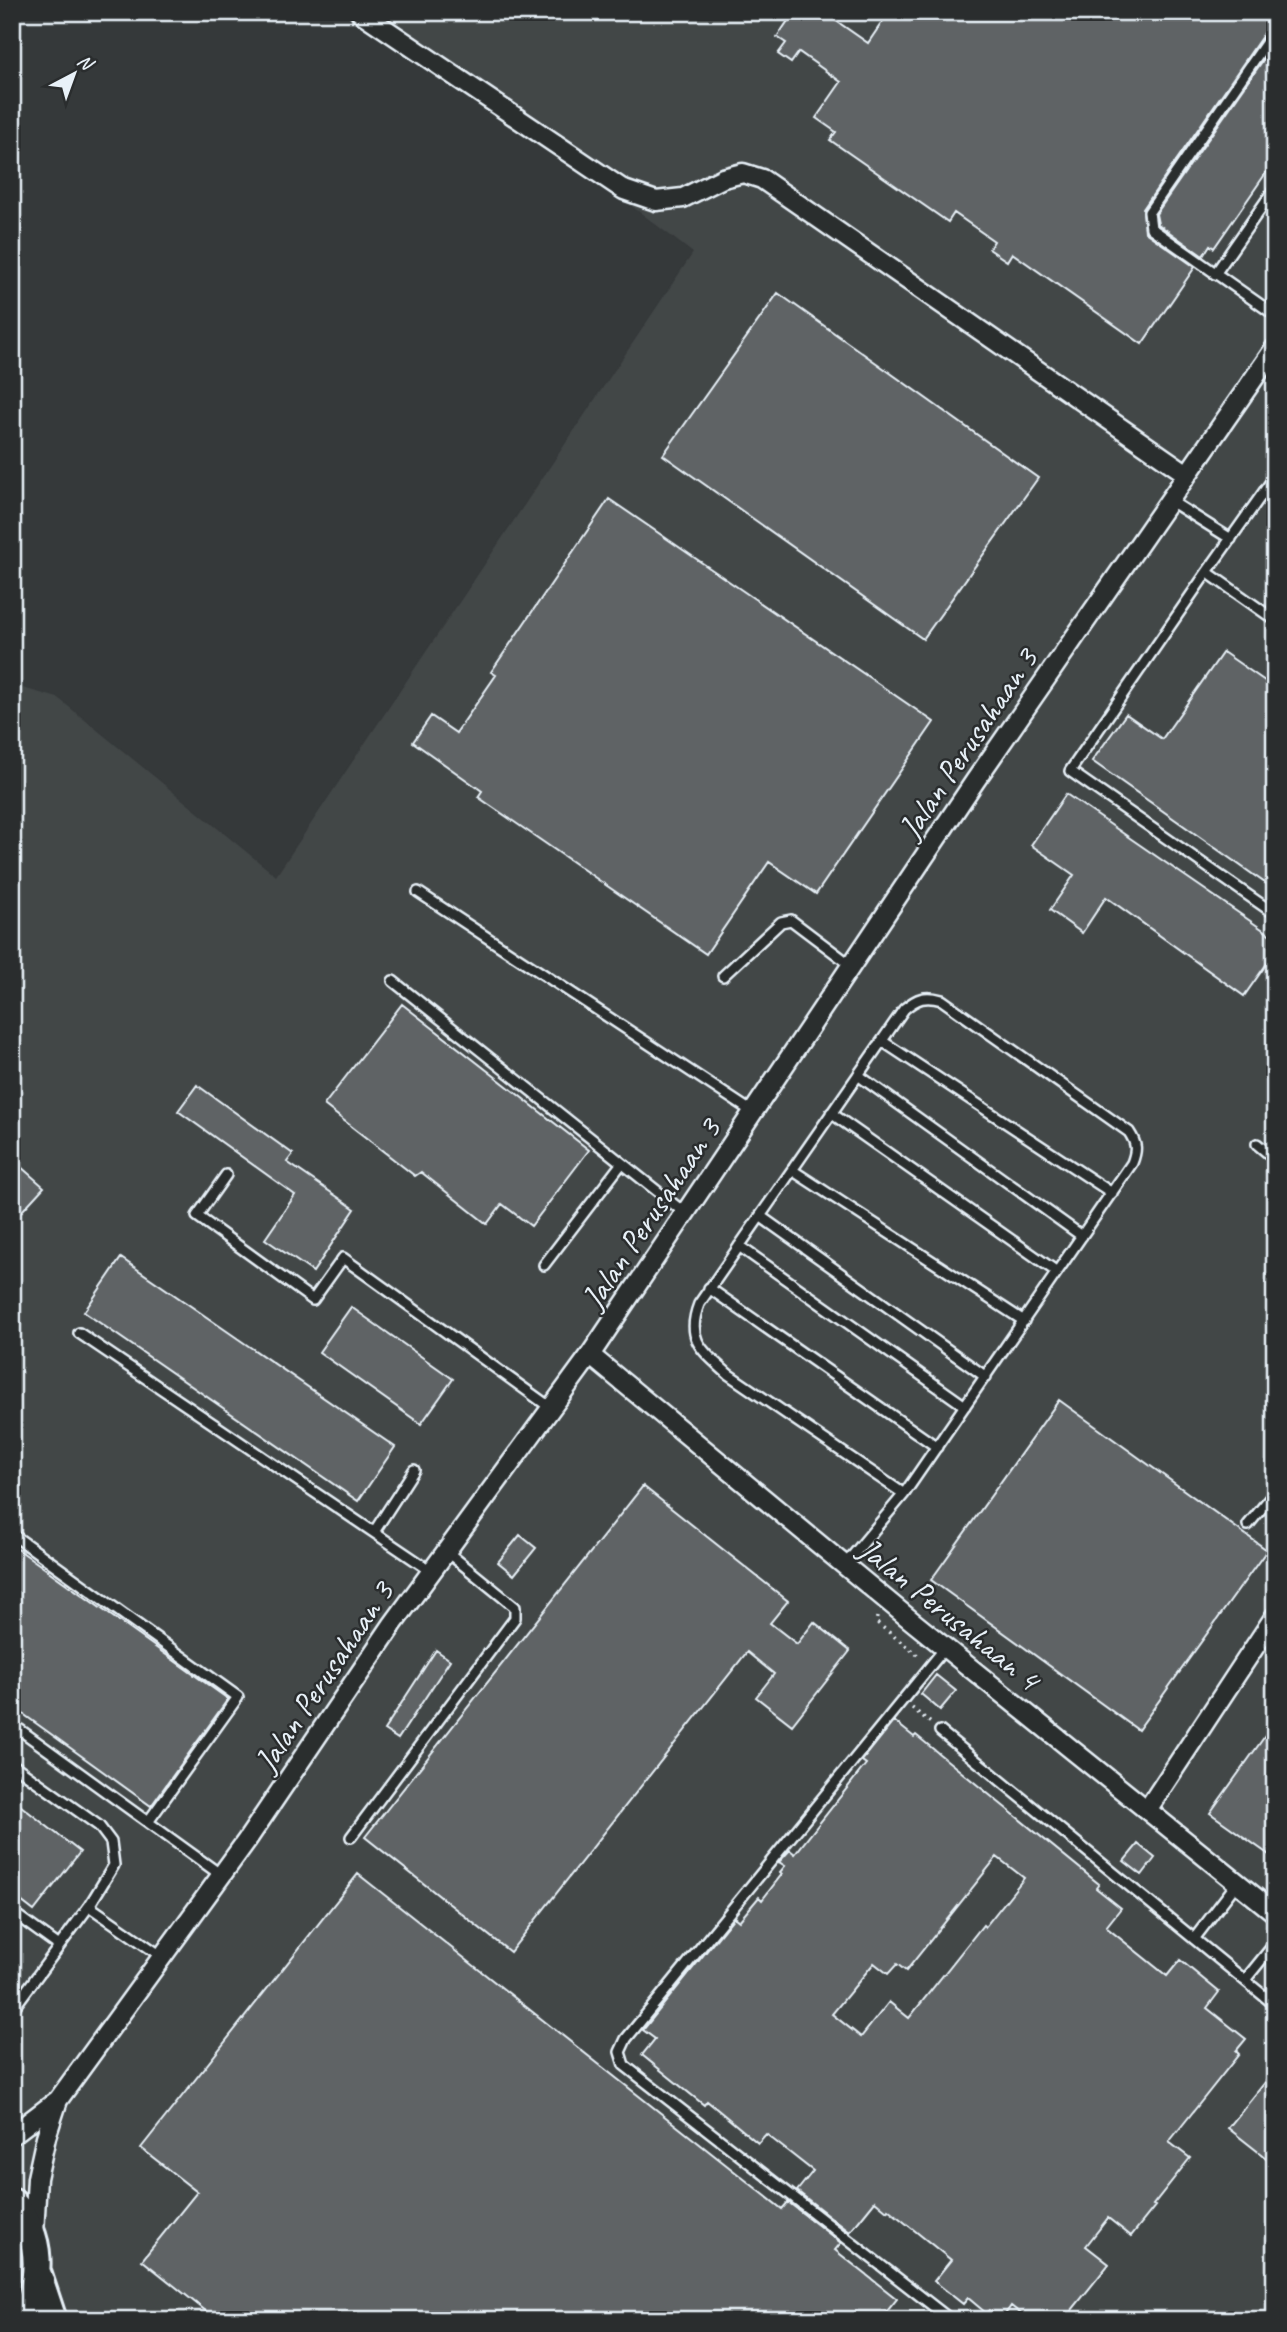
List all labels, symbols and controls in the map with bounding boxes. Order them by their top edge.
north arrow [38,38,108,108]
text: N [72,49,99,77]
street label: Jalan Perusahaan 3 [888,639,1048,848]
street label: Jalan Perusahaan 3 [571,1109,731,1318]
street label: Jalan Perusahaan 4 [849,1527,1051,1702]
street label: Jalan Perusahaan 3 [244,1572,404,1781]

